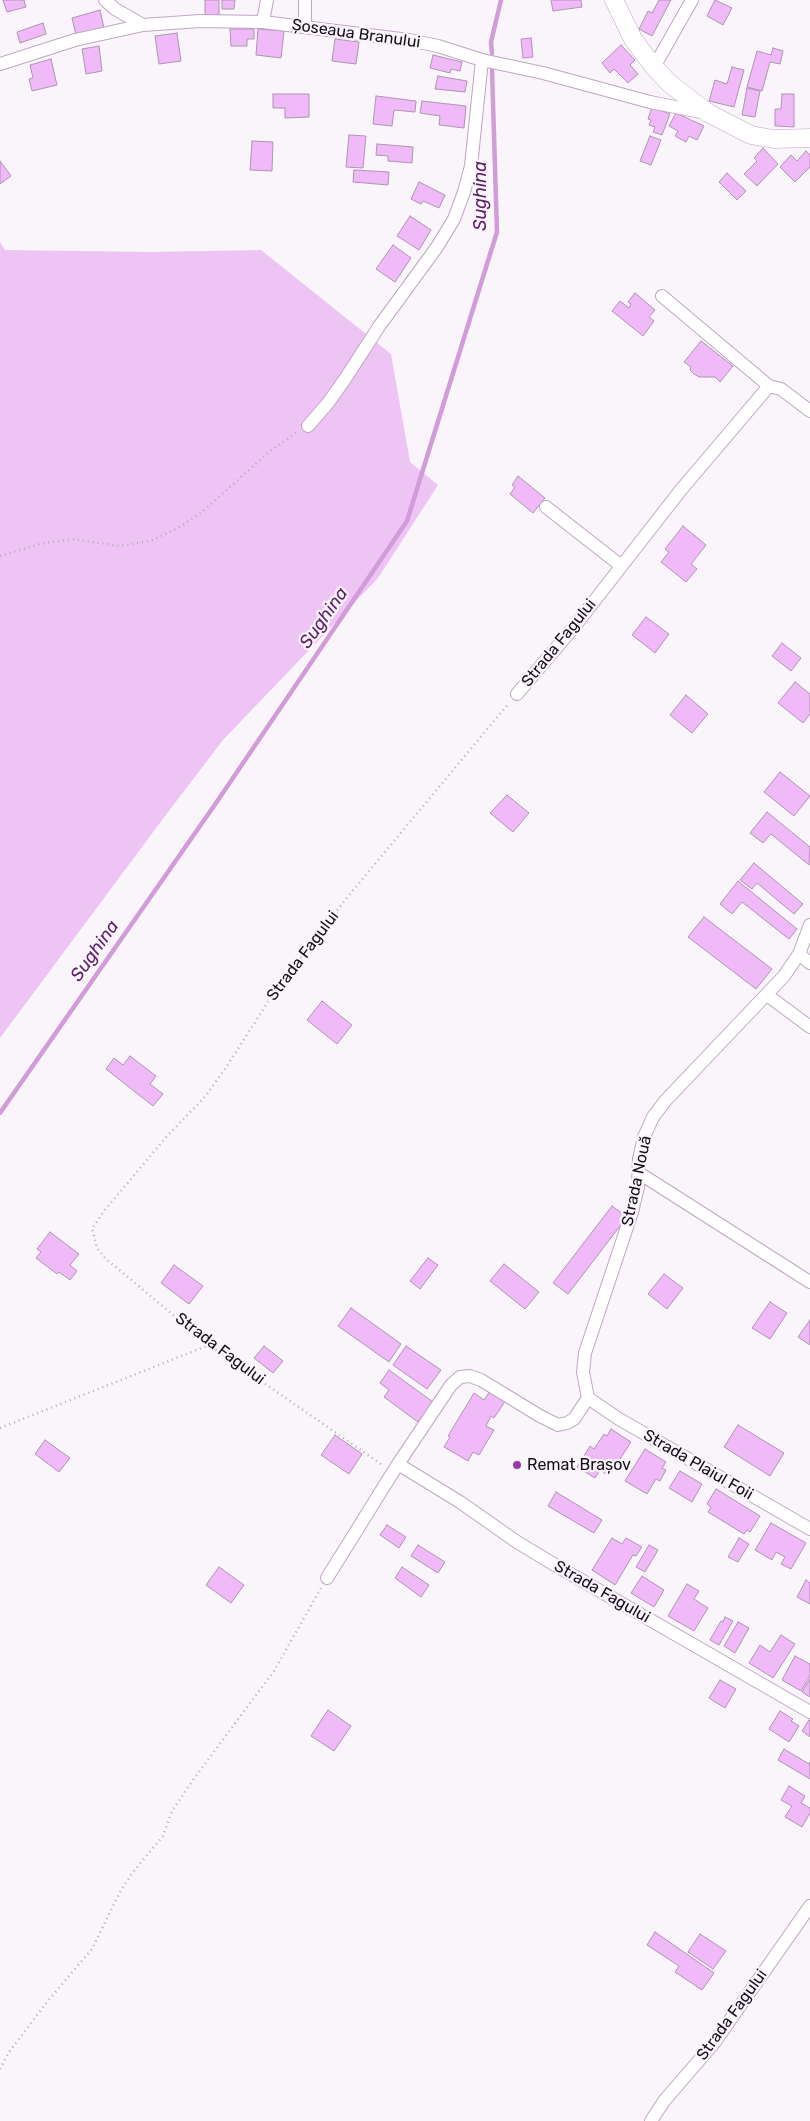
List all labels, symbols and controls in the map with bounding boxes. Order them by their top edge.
street label: Șoseaua Branului [290,15,422,53]
water label: Sughina [470,161,492,231]
water label: Sughina [295,583,353,653]
street label: Strada Fagului [518,595,600,691]
street label: Strada Fagului [263,907,343,1005]
water label: Sughina [66,916,124,986]
street label: Strada Nouă [618,1134,656,1228]
street label: Strada Fagului [171,1309,269,1389]
street label: Strada Plaiul Foii [640,1426,756,1504]
place label: Remat Brașov [527,1455,631,1475]
marker: Remat Brașov [511,1459,523,1471]
street label: Strada Fagului [551,1557,653,1627]
street label: Strada Fagului [693,1966,771,2064]

